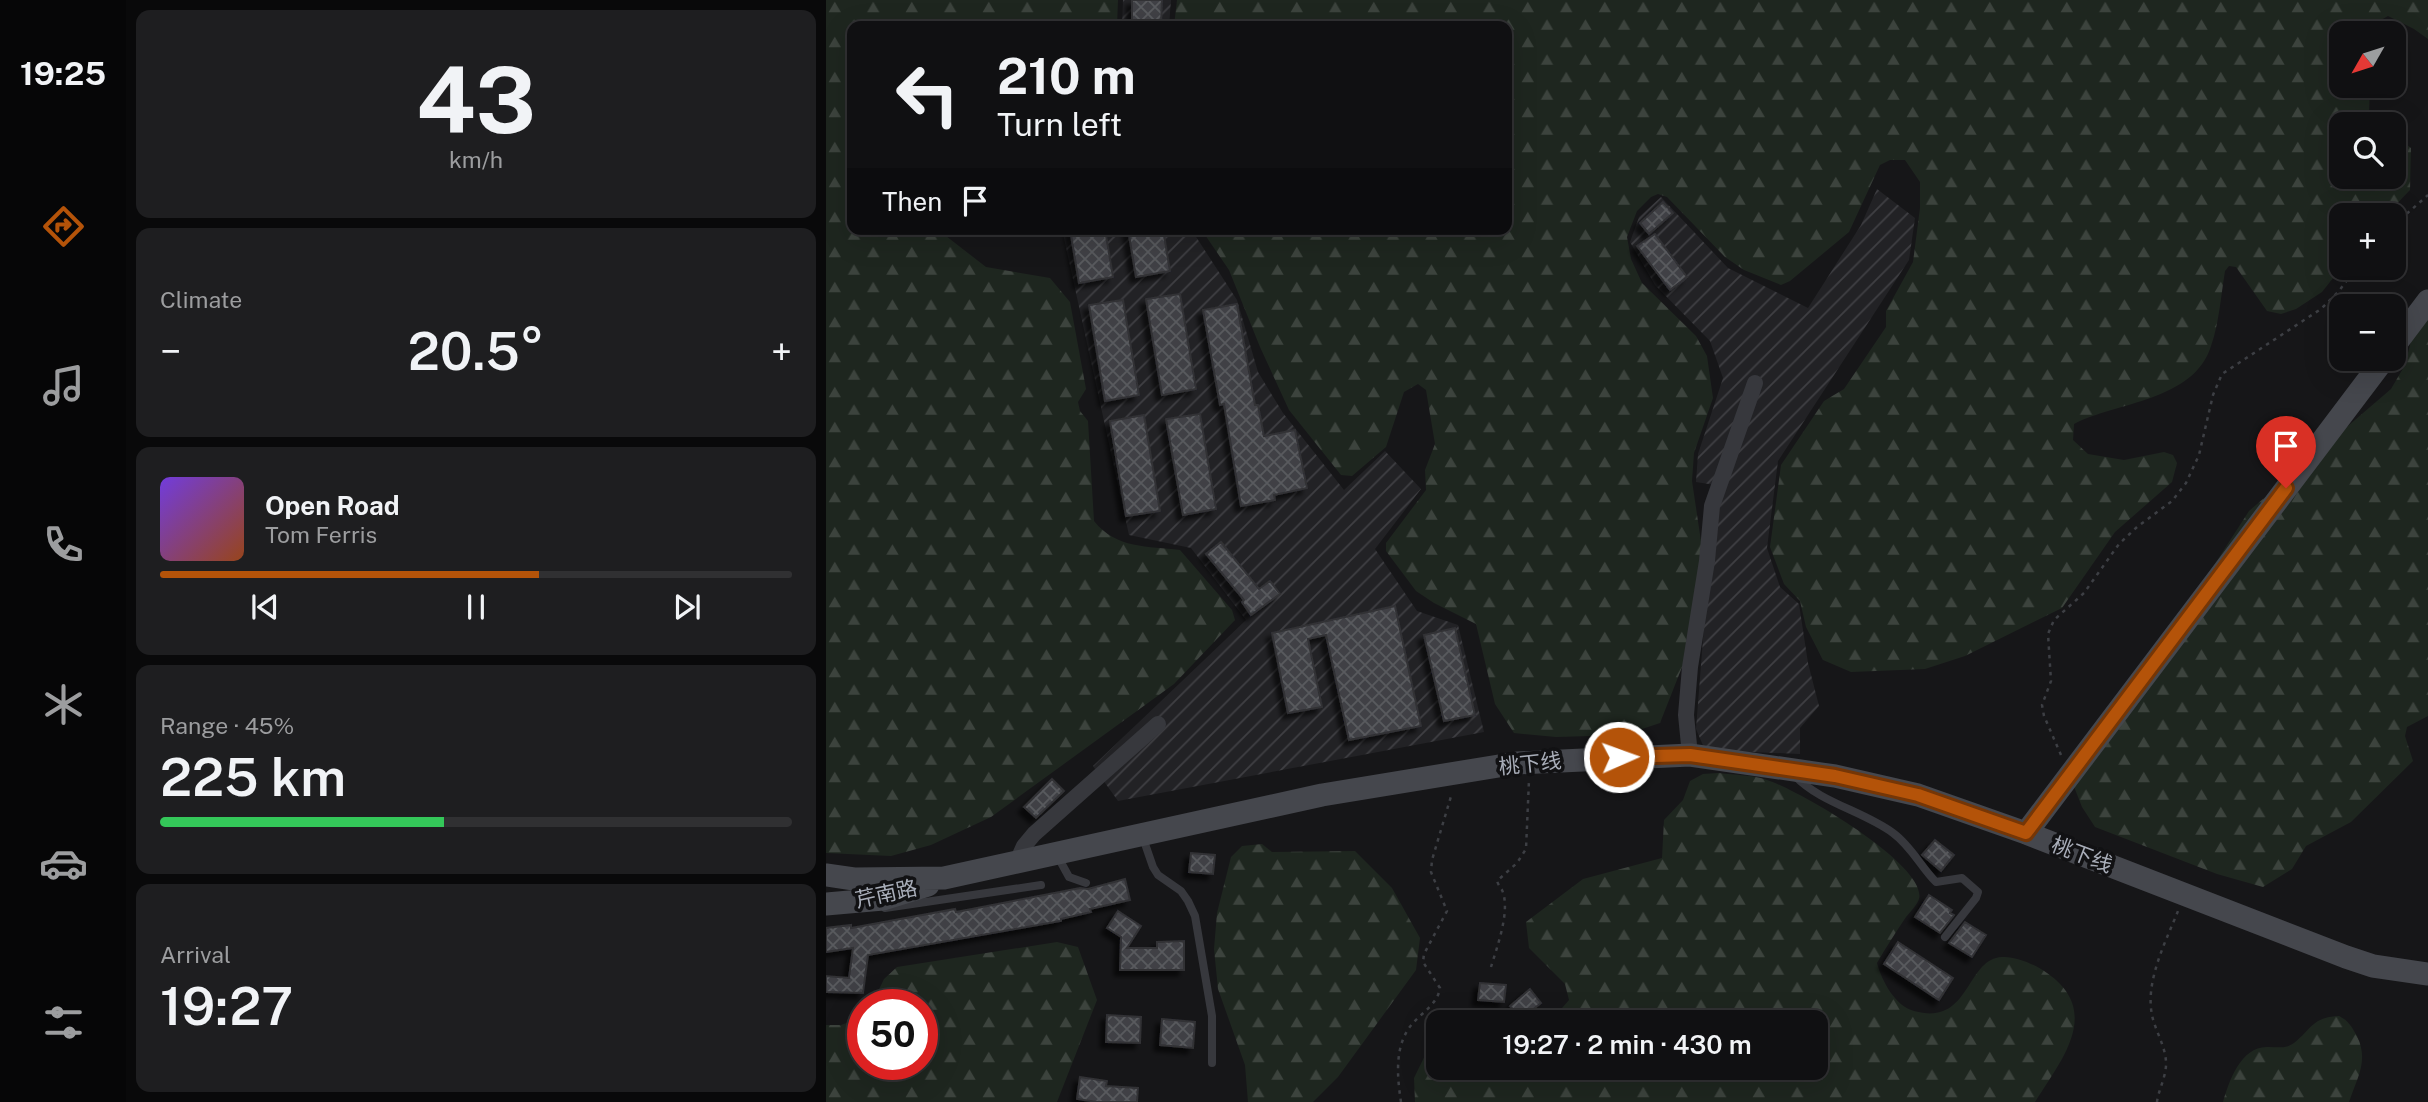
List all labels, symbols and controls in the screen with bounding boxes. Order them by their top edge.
north arrow [2329,21,2406,98]
map controls [2329,21,2406,371]
text: 43 [416,47,536,153]
text: 210 m [997,47,1136,105]
icon: left [882,49,973,140]
text: 19:25 [20,55,106,92]
text: Turn left [997,106,1122,143]
button: search [2329,112,2406,189]
text: km/h [449,146,503,173]
icon: arrive [956,182,994,220]
text: Then [882,186,942,217]
icon: directions [39,202,88,251]
button: + [2329,203,2406,280]
text: Climate [160,286,242,313]
button: − [2329,294,2406,371]
text: 20.5° [408,321,544,382]
text: − [160,329,181,374]
text: + [771,329,792,374]
icon: music [39,361,88,410]
pin [2256,416,2316,488]
icon: arrive [2267,427,2305,465]
text: Open Road [265,490,400,521]
icon: phone [39,520,88,569]
text: Tom Ferris [265,521,377,548]
icon: previous [246,588,284,626]
icon: pause [457,588,495,626]
icon: next [668,588,706,626]
icon: climate [39,680,88,729]
text: Range · 45% [160,712,294,739]
position arrow [1582,720,1656,794]
text: 225 km [160,747,346,808]
street label: 桃下线 [1497,748,1563,779]
street label: 桃下线 [2048,832,2116,877]
icon: car [39,839,88,888]
street label: 芹南路 [852,875,919,912]
text: Arrival [160,941,231,968]
text: 19:27 [160,976,293,1037]
speed limit sign: 50 [847,989,938,1080]
icon: filters [39,998,88,1047]
text: 19:27 · 2 min · 430 m [1502,1029,1752,1060]

